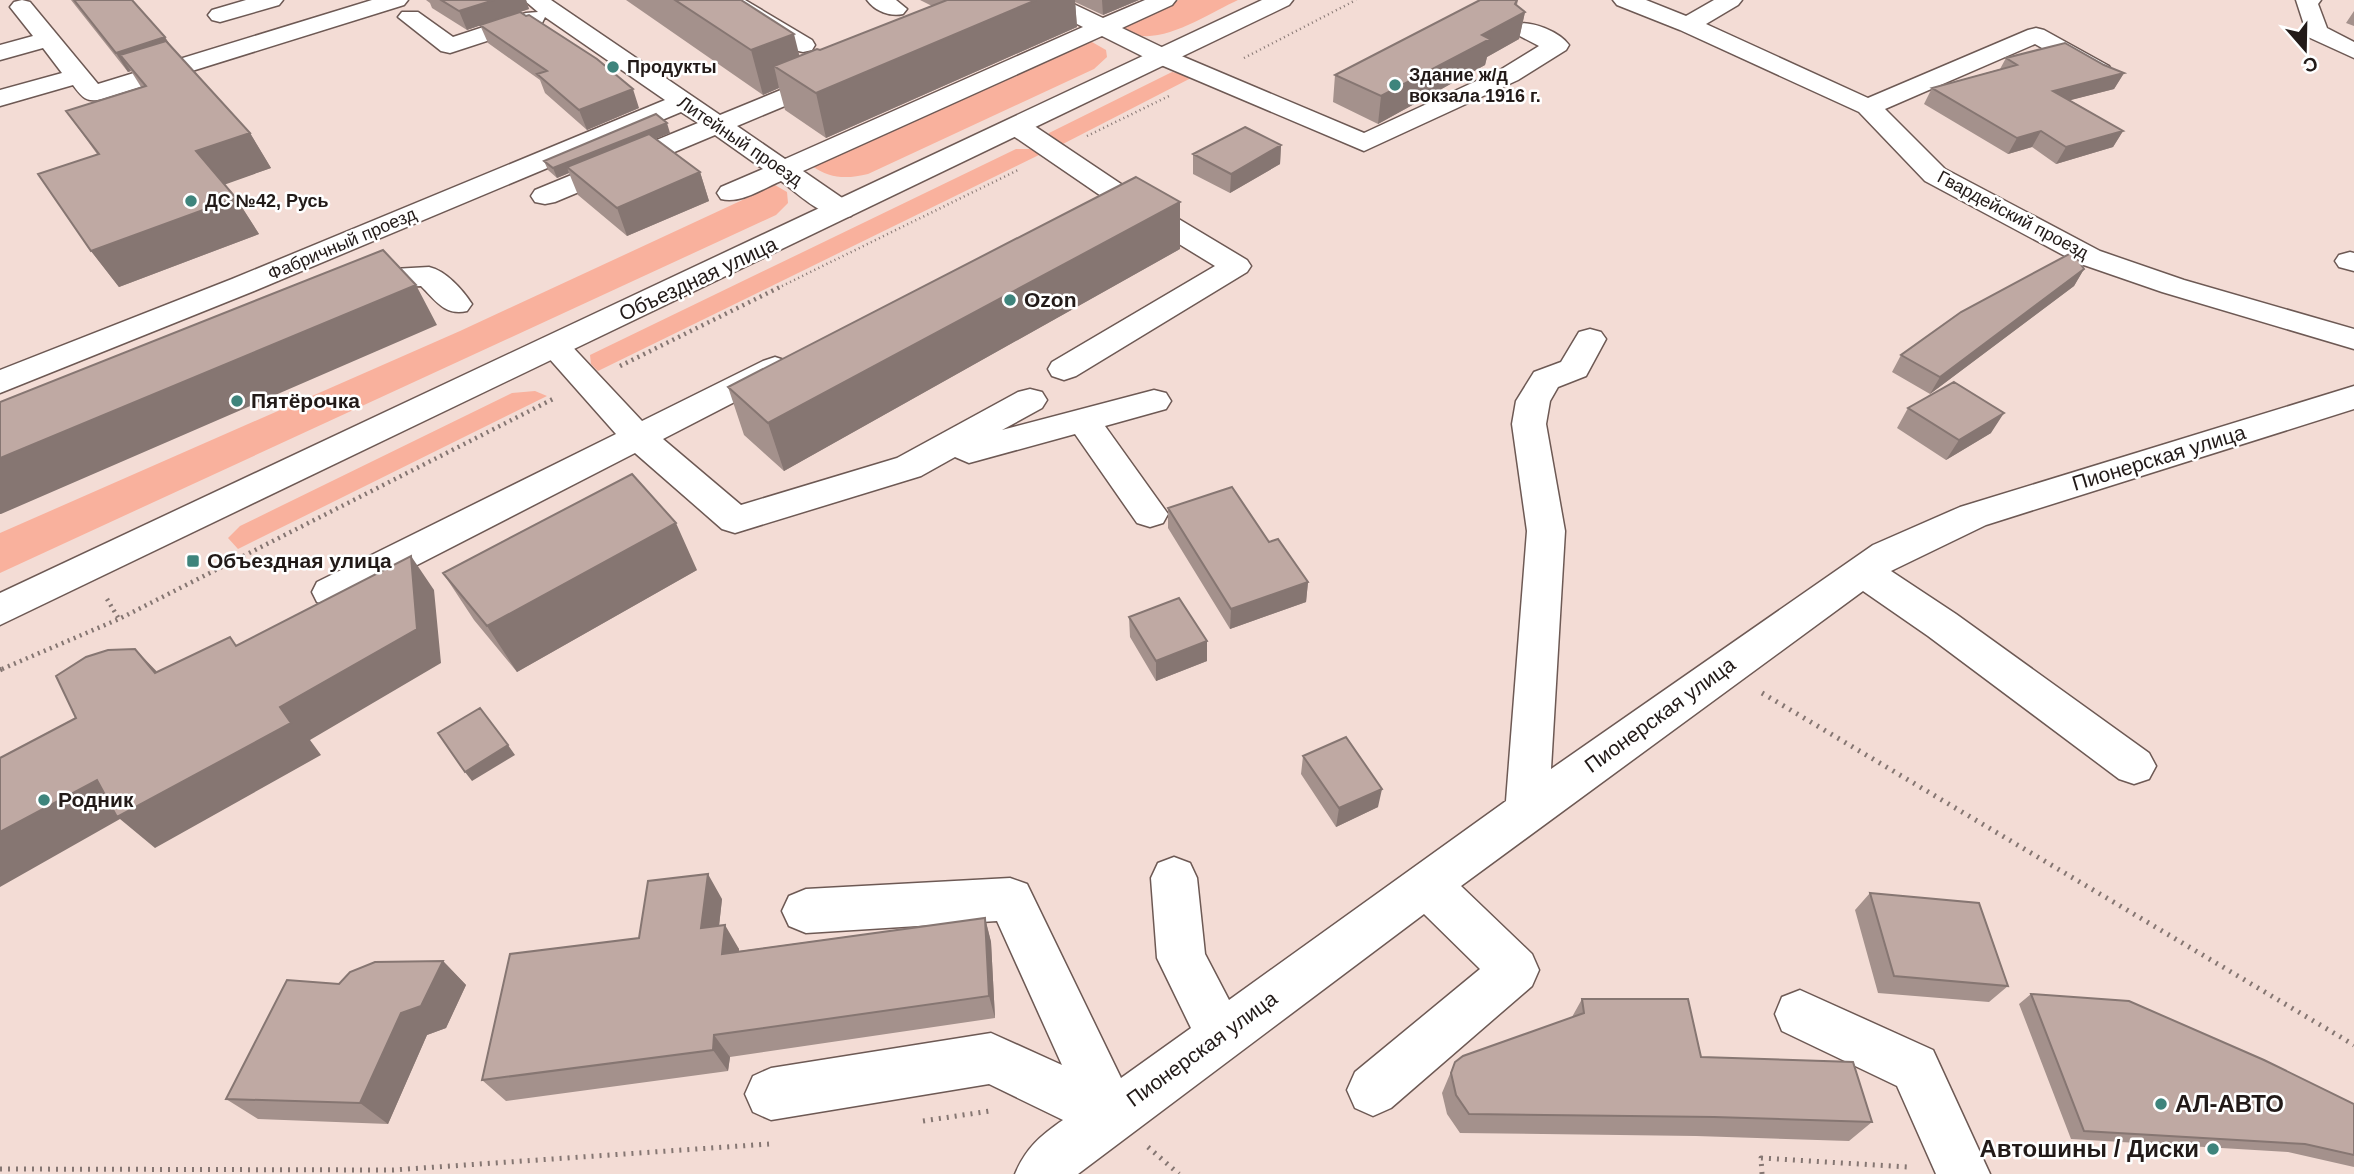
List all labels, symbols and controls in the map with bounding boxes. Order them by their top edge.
north arrow [2270,14,2340,84]
text: С [2300,52,2321,77]
place label: Продукты [627,57,717,77]
marker: Продукты [605,59,621,75]
place label: Здание ж/д вокзала 1916 г. [1409,65,1541,106]
marker: Здание ж/д вокзала 1916 г. [1387,77,1403,93]
street label: Литейный проезд [674,92,806,190]
street label: Гвардейский проезд [1934,167,2092,263]
place label: ДС №42, Русь [205,191,329,211]
marker: ДС №42, Русь [183,193,199,209]
street label: Фабричный проезд [265,204,420,284]
street label: Объездная улица [615,232,781,325]
place label: Ozon [1024,288,1077,311]
marker: Ozon [1002,292,1018,308]
place label: Пятёрочка [251,389,360,412]
marker: Пятёрочка [229,393,245,409]
street label: Пионерская улица [2069,420,2249,495]
place label: Объездная улица [207,549,392,572]
marker: Объездная улица [185,553,201,569]
street label: Пионерская улица [1580,652,1740,777]
place label: Родник [58,788,134,811]
marker: Родник [36,792,52,808]
street label: Пионерская улица [1122,986,1282,1111]
place label: АЛ-АВТО [2175,1090,2284,1117]
marker: АЛ-АВТО [2153,1096,2169,1112]
place label: Автошины / Диски [1979,1135,2199,1162]
marker: Автошины / Диски [2205,1141,2221,1157]

